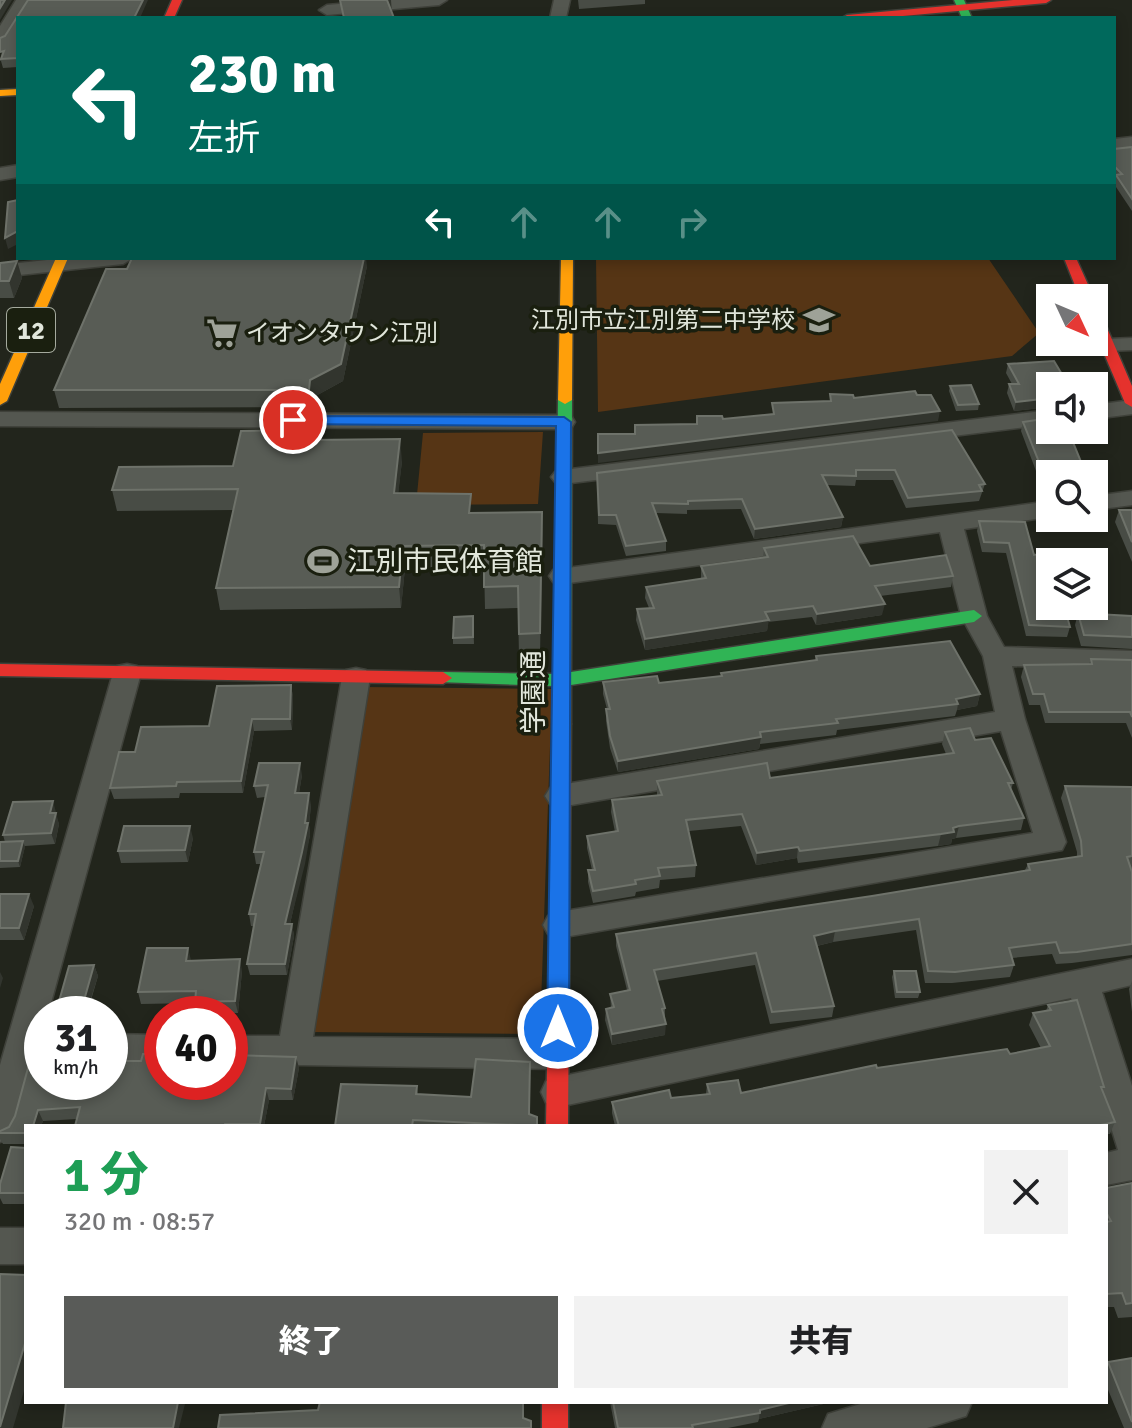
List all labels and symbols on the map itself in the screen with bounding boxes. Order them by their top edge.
north arrow [1036,284,1108,356]
school or university icon: 江別市立江別第二中学校 [802,303,836,337]
place label: 江別市立江別第二中学校 [531,305,795,335]
road number: 12 [7,308,55,352]
supermarket icon: イオンタウン江別 [205,316,239,350]
place label: イオンタウン江別 [246,318,438,348]
pin [259,386,327,454]
sports icon: 江別市民体育館 [306,544,340,578]
place label: 江別市民体育館 [347,545,543,579]
street label: 学園通 [517,650,551,734]
position arrow [516,986,600,1070]
speed limit sign: 40 [144,996,248,1100]

